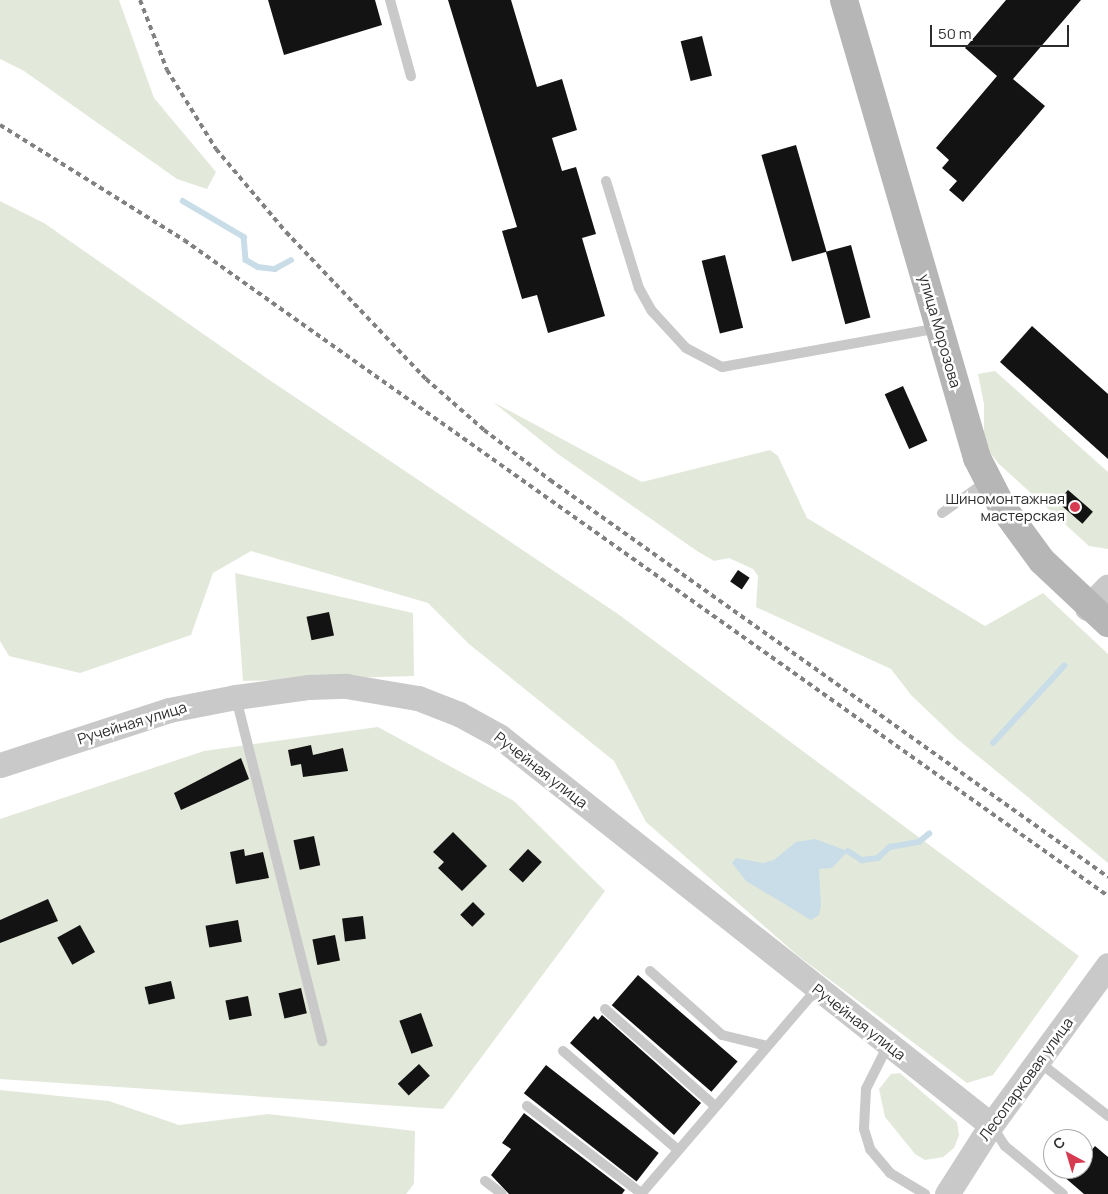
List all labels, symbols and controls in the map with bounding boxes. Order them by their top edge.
scale bar [933,15,1072,47]
text: 50 m [938,23,972,44]
street label: улица Морозова [915,272,965,390]
place label: Шиномонтажная мастерская [945,489,1065,524]
marker: Шиномонтажная мастерская [1069,501,1081,513]
street label: Ручейная улица [75,698,189,748]
street label: Ручейная улица [491,728,591,812]
street label: Ручейная улица [809,980,909,1064]
street label: Лесопарковая улица [975,1014,1077,1144]
north arrow [1043,1129,1093,1179]
text: С [1049,1132,1069,1153]

